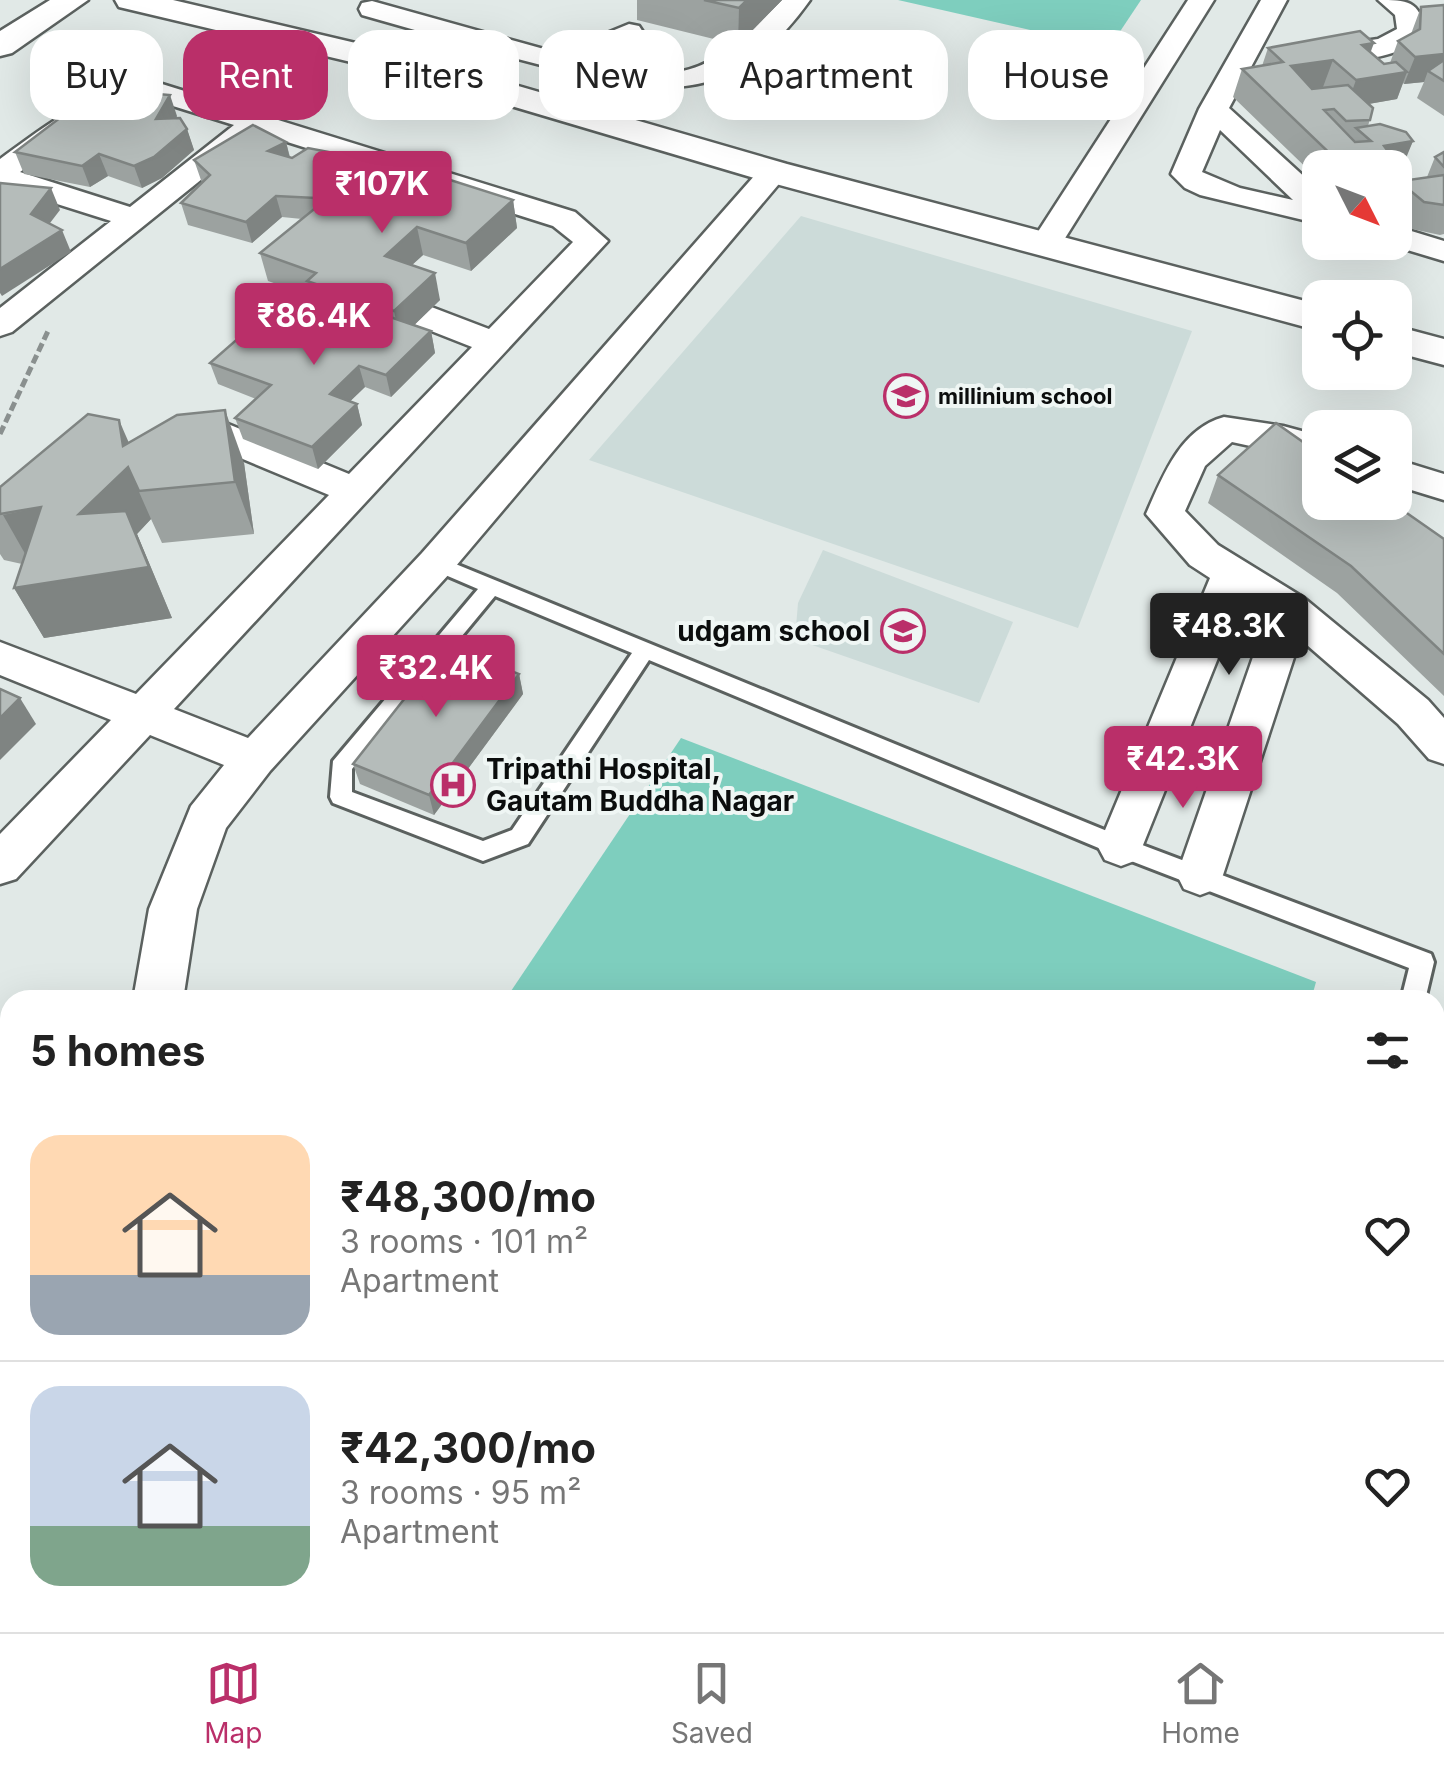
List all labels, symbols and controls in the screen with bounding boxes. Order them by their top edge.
chip: Buy [30,30,163,120]
chip: Rent [183,30,328,120]
chip: Filters [348,30,519,120]
chip: New [539,30,684,120]
chip: Apartment [704,30,948,120]
chip: House [968,30,1144,120]
north arrow [1302,150,1412,260]
map controls [1302,150,1412,520]
pin: ₹107K [312,151,452,236]
text: ₹107K [335,164,429,203]
button: locate [1302,280,1412,390]
pin: ₹86.4K [233,283,395,368]
text: ₹86.4K [257,296,371,335]
school or university icon: millinium school [883,373,929,419]
place label: millinium school [938,383,1112,409]
button: layers [1302,410,1412,520]
pin: ₹48.3K [1148,593,1310,678]
text: ₹48.3K [1172,606,1286,645]
school or university icon: udgam school [880,608,926,654]
place label: udgam school [677,614,870,648]
pin: ₹32.4K [355,635,517,720]
text: ₹32.4K [379,648,493,687]
pin: ₹42.3K [1102,726,1264,811]
text: ₹42.3K [1126,739,1240,778]
place label: Tripathi Hospital, Gautam Buddha Nagar [486,752,794,818]
hospital icon: Tripathi Hospital, Gautam Buddha Nagar [430,762,476,808]
icon: filters [1360,1023,1415,1078]
text: 5 homes [30,1025,206,1076]
text: ₹48,300/mo [340,1171,596,1222]
icon: home [110,1175,230,1295]
icon: heart [1360,1208,1415,1263]
text: 3 rooms · 101 m² [340,1222,588,1261]
text: Apartment [340,1261,499,1300]
text: ₹42,300/mo [340,1422,596,1473]
icon: home [110,1426,230,1546]
icon: heart [1360,1459,1415,1514]
text: 3 rooms · 95 m² [340,1473,581,1512]
text: Apartment [340,1512,499,1551]
tab: Map [204,1656,262,1750]
tab: Saved [671,1656,753,1750]
tab: Home [1161,1656,1240,1750]

